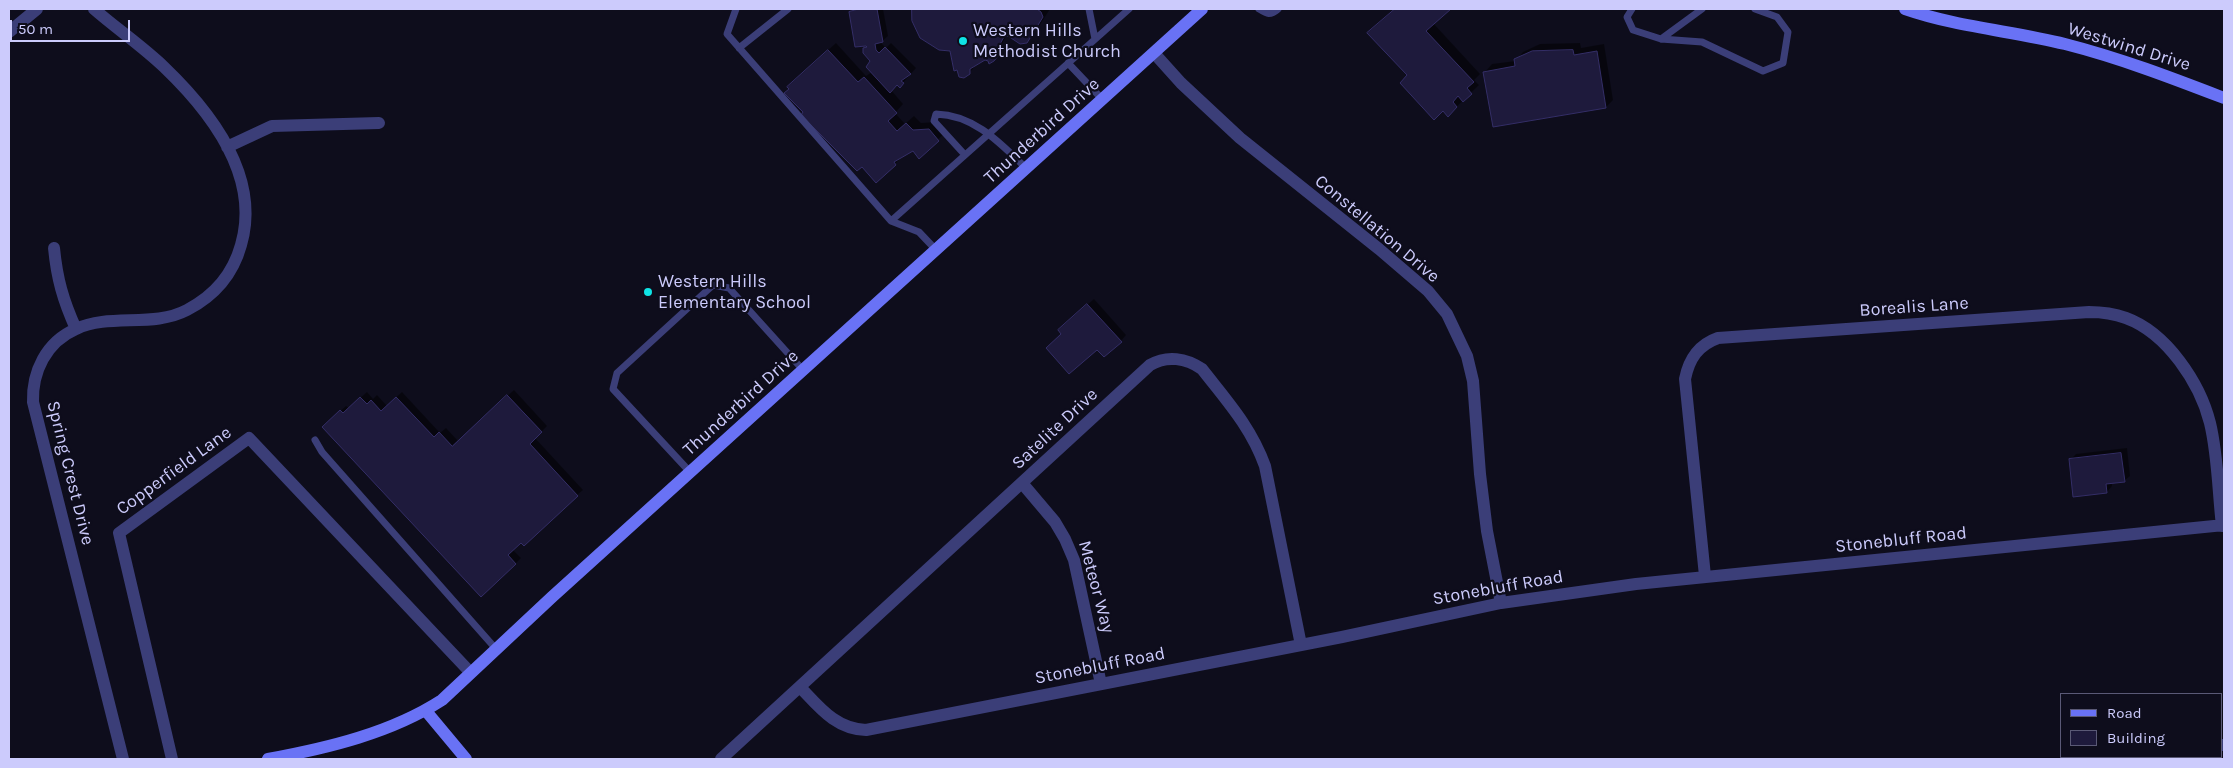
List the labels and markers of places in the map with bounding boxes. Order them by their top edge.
place label: Western Hills Methodist Church [973,20,1121,62]
marker: Western Hills Methodist Church [957,35,969,47]
place label: Western Hills Elementary School [658,271,811,314]
marker: Western Hills Elementary School [642,286,654,298]

